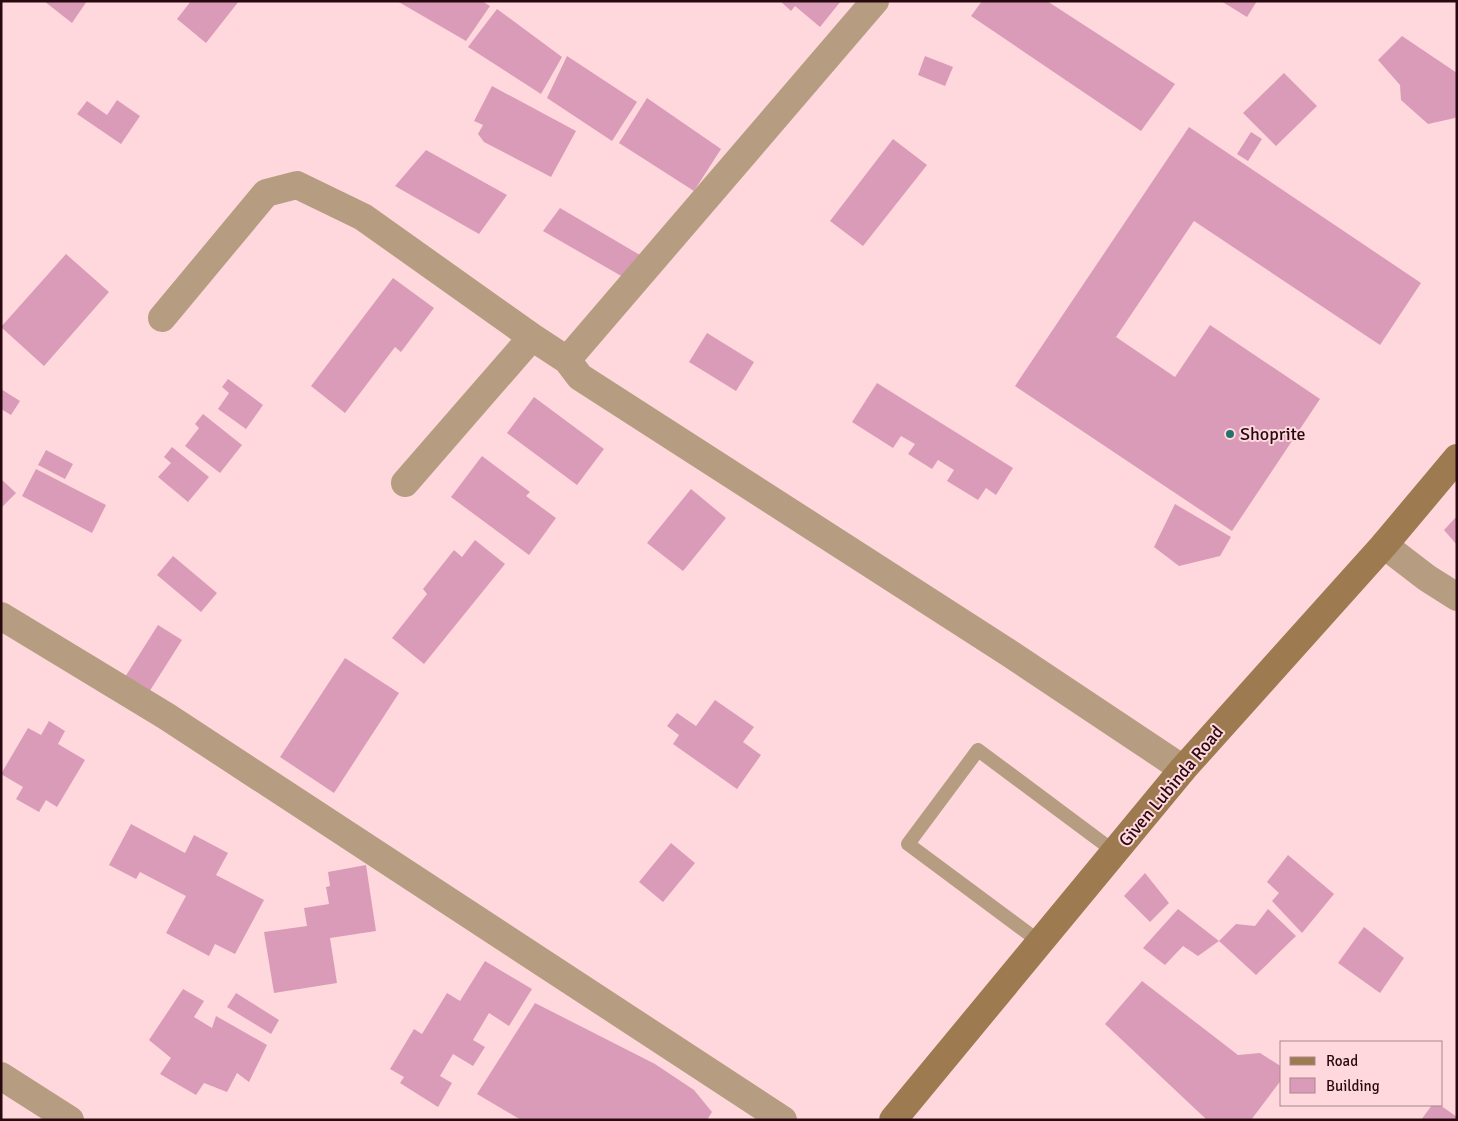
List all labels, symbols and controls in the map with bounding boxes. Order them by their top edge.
place label: Shoprite [1240,423,1306,445]
marker: Shoprite [1224,428,1236,440]
street label: Given Lubinda Road [1114,721,1228,851]
legend [1280,1041,1443,1106]
text: Road [1326,1052,1358,1070]
text: Building [1326,1077,1380,1095]

